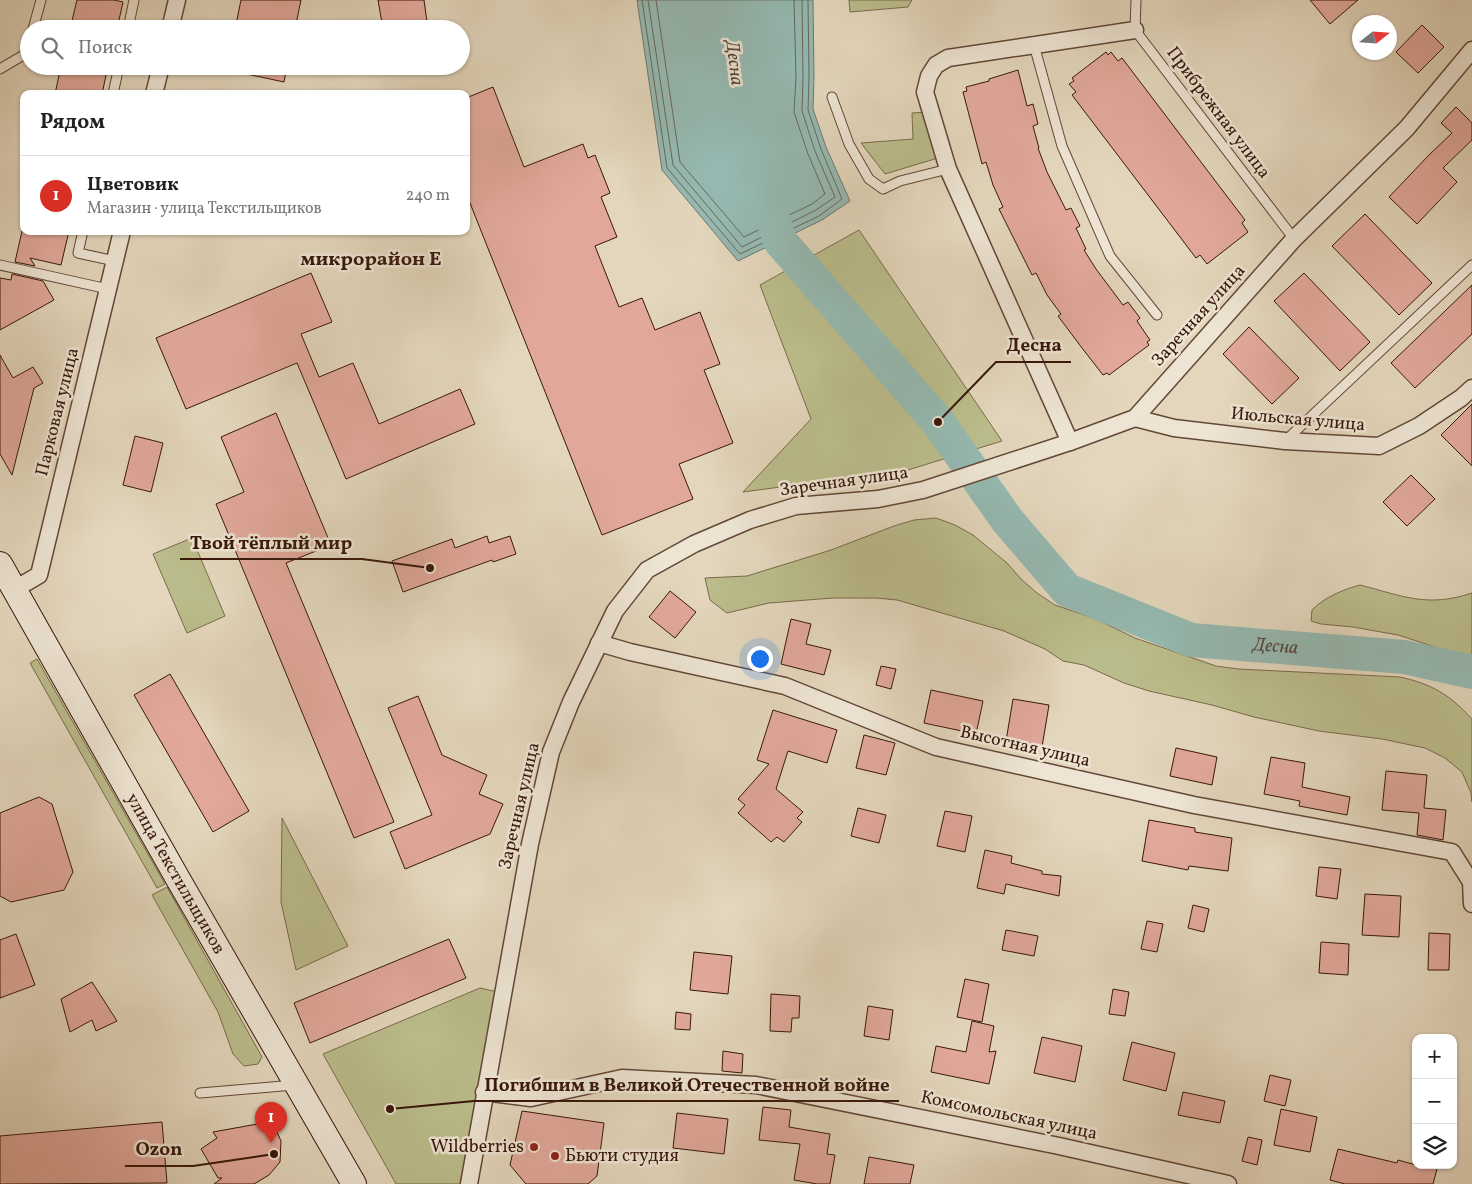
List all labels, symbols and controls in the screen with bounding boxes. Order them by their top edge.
north arrow [1352,15,1397,60]
search box [20,20,470,75]
icon: search [38,34,66,62]
text: Поиск [78,35,132,61]
water label: Десна [718,37,750,87]
street label: Прибрежная улица [1160,42,1276,184]
text: Рядом [40,108,105,137]
text: Цветовик [87,172,179,198]
text: 1 [53,185,59,207]
text: 240 m [406,185,450,207]
text: Магазин · улица Текстильщиков [87,198,322,220]
district label: микрорайон Е [301,246,442,274]
street label: Заречная улица [1146,259,1252,373]
callout: Десна [996,328,1071,362]
text: Десна [1006,333,1062,359]
street label: Парковая улица [30,345,86,479]
street label: Июльская улица [1230,402,1366,438]
street label: Заречная улица [778,461,910,503]
callout: Твой тёплый мир [180,525,362,559]
text: Твой тёплый мир [190,531,352,557]
water label: Десна [1250,632,1299,662]
your location [747,646,773,672]
street label: Высотная улица [957,720,1093,774]
street label: Заречная улица [493,740,547,872]
street label: улица Текстильщиков [120,789,231,959]
map controls [1412,1034,1457,1169]
button: + [1412,1034,1457,1079]
callout: Погибшим в Великой Отечественной войне [474,1067,899,1101]
text: Погибшим в Великой Отечественной войне [484,1073,890,1099]
button: − [1412,1079,1457,1124]
street label: Комсомольская улица [918,1085,1100,1147]
pin: 1 [255,1102,287,1143]
button: layers [1412,1124,1457,1169]
callout: Ozon [125,1132,193,1166]
place label: Wildberries [430,1135,524,1160]
text: Ozon [135,1137,183,1163]
marker: Wildberries [528,1141,540,1153]
place label: Бьюти студия [565,1144,679,1169]
marker: Бьюти студия [549,1150,561,1162]

